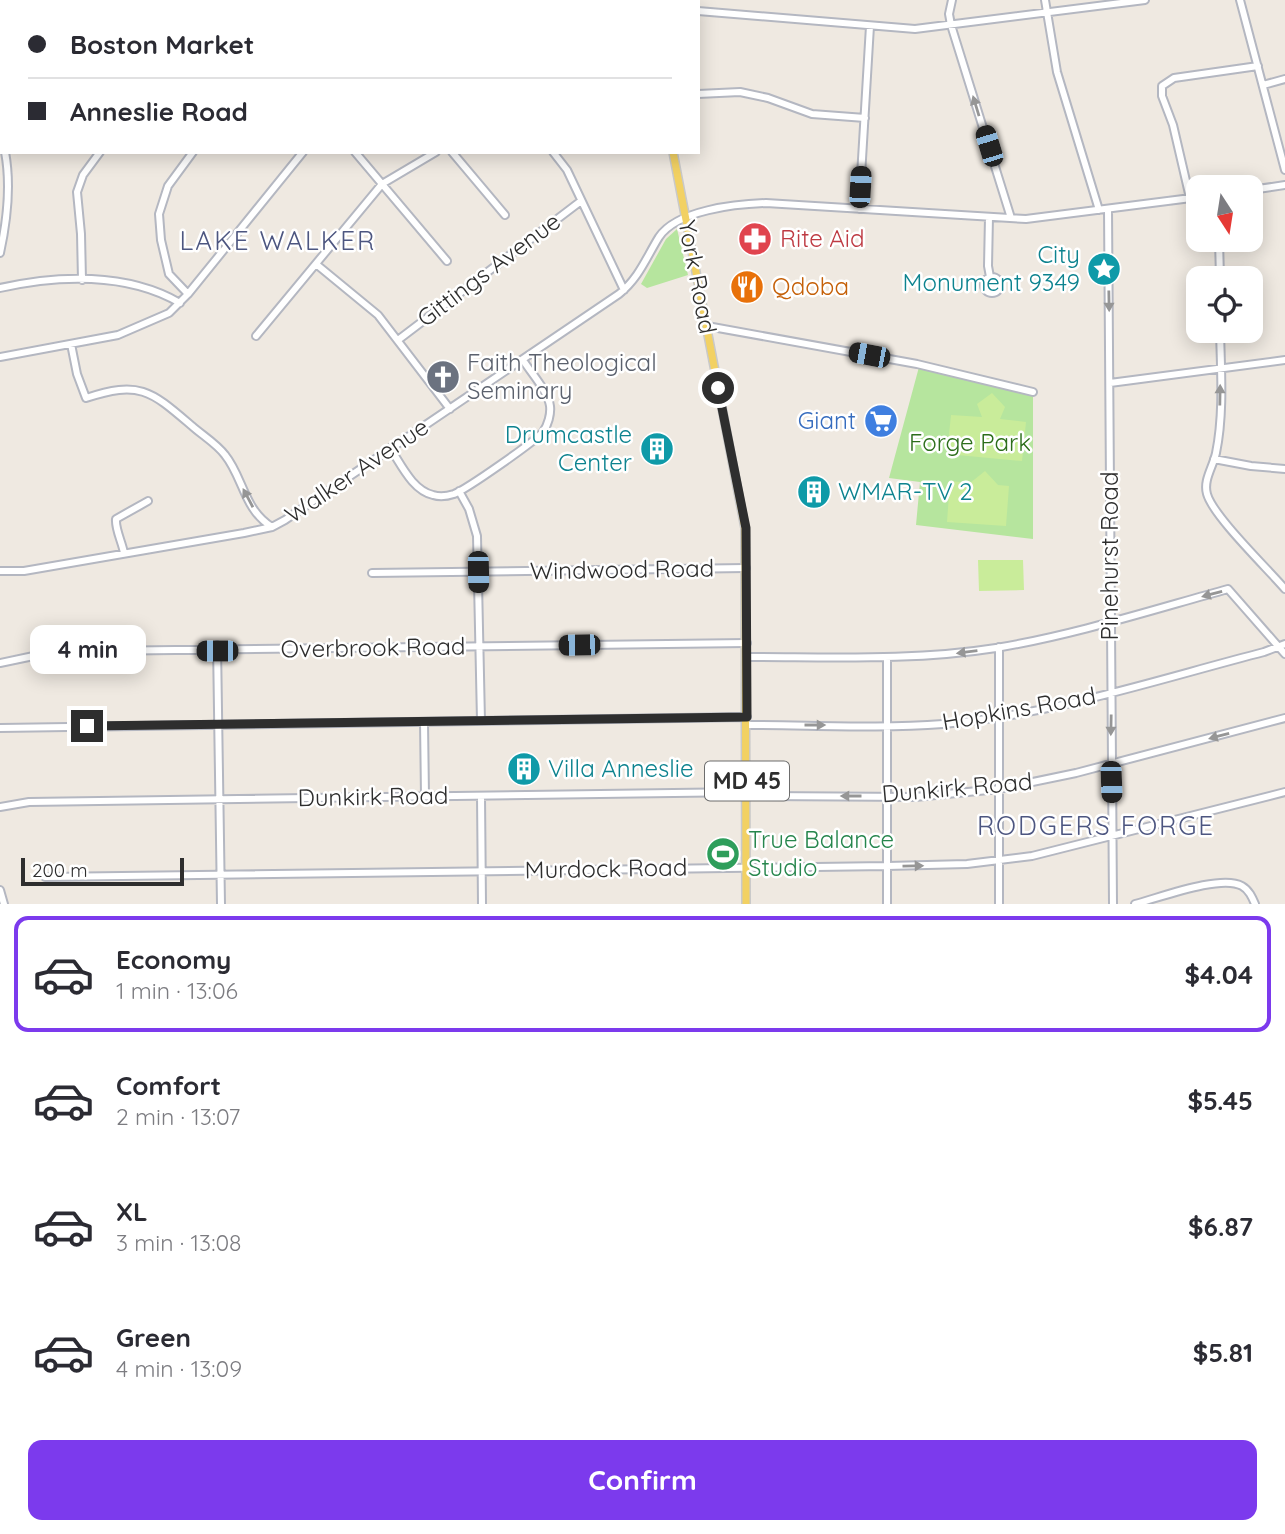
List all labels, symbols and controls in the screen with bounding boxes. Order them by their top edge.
text: Boston Market [70,28,254,61]
text: Anneslie Road [70,95,248,128]
one-way arrow [971,95,981,116]
car [973,123,1006,169]
car [849,165,872,209]
north arrow [1186,175,1264,252]
map controls [1186,175,1263,343]
street label: Gittings Avenue [411,206,566,333]
street label: York Road [672,217,724,336]
pharmacy icon: Rite Aid [736,220,774,258]
place label: Rite Aid [780,223,865,253]
district label: LAKE WALKER [179,224,377,257]
place label: City Monument 9349 [903,239,1080,297]
place icon: City Monument 9349 [1085,250,1123,288]
button: locate [1186,266,1263,343]
restaurant icon: Qdoba [728,268,766,306]
place label: Qdoba [772,271,849,301]
one-way arrow [1103,291,1115,313]
car [847,341,892,369]
place label: Faith Theological Seminary [467,347,657,405]
church icon: Faith Theological Seminary [424,358,462,396]
route start [702,372,734,404]
one-way arrow [1214,384,1226,406]
supermarket icon: Giant [862,402,900,440]
place label: Giant [798,405,856,435]
street label: Walker Avenue [279,411,434,529]
place label: Drumcastle Center [505,419,632,477]
park label: Forge Park [909,427,1031,457]
building icon: Drumcastle Center [638,430,676,468]
street label: Pinehurst Road [1094,472,1124,640]
building icon: WMAR-TV 2 [795,473,833,511]
place label: WMAR-TV 2 [838,476,973,506]
one-way arrow [242,488,254,508]
car [468,551,489,593]
street label: Windwood Road [530,552,714,586]
one-way arrow [1202,589,1223,599]
callout: 4 min [29,624,145,674]
street label: Overbrook Road [280,630,466,664]
car [558,634,601,656]
text: 4 min [58,635,118,664]
car [197,641,239,662]
one-way arrow [956,646,978,657]
street label: Hopkins Road [940,680,1098,736]
route end [71,710,103,742]
one-way arrow [1105,714,1117,736]
one-way arrow [805,719,827,731]
one-way arrow [1208,731,1230,742]
building icon: Villa Anneslie [505,750,543,788]
place label: Villa Anneslie [548,753,694,783]
car [1100,761,1123,803]
road number: MD 45 [705,762,789,800]
street label: Dunkirk Road [880,765,1033,809]
street label: Dunkirk Road [297,780,449,812]
one-way arrow [840,790,862,802]
district label: RODGERS FORGE [977,809,1215,842]
place label: True Balance Studio [748,824,894,882]
sports icon: True Balance Studio [704,835,742,873]
street label: Murdock Road [524,852,688,884]
scale bar [21,855,184,887]
text: 200 m [32,858,88,882]
one-way arrow [902,860,924,872]
icon: car [32,943,95,1006]
text: Economy [116,943,231,976]
text: $4.04 [1184,958,1253,991]
text: 1 min · 13:06 [116,976,238,1005]
icon: car [32,1069,95,1132]
text: Comfort [116,1069,221,1102]
text: $5.45 [1188,1084,1253,1117]
text: 2 min · 13:07 [116,1102,240,1131]
icon: car [32,1195,95,1258]
text: XL [116,1195,148,1228]
text: $6.87 [1188,1210,1253,1243]
text: 3 min · 13:08 [116,1228,242,1257]
icon: car [32,1321,95,1384]
text: Green [116,1321,191,1354]
text: $5.81 [1193,1336,1253,1369]
text: 4 min · 13:09 [116,1354,242,1383]
button: Confirm [28,1440,1257,1520]

